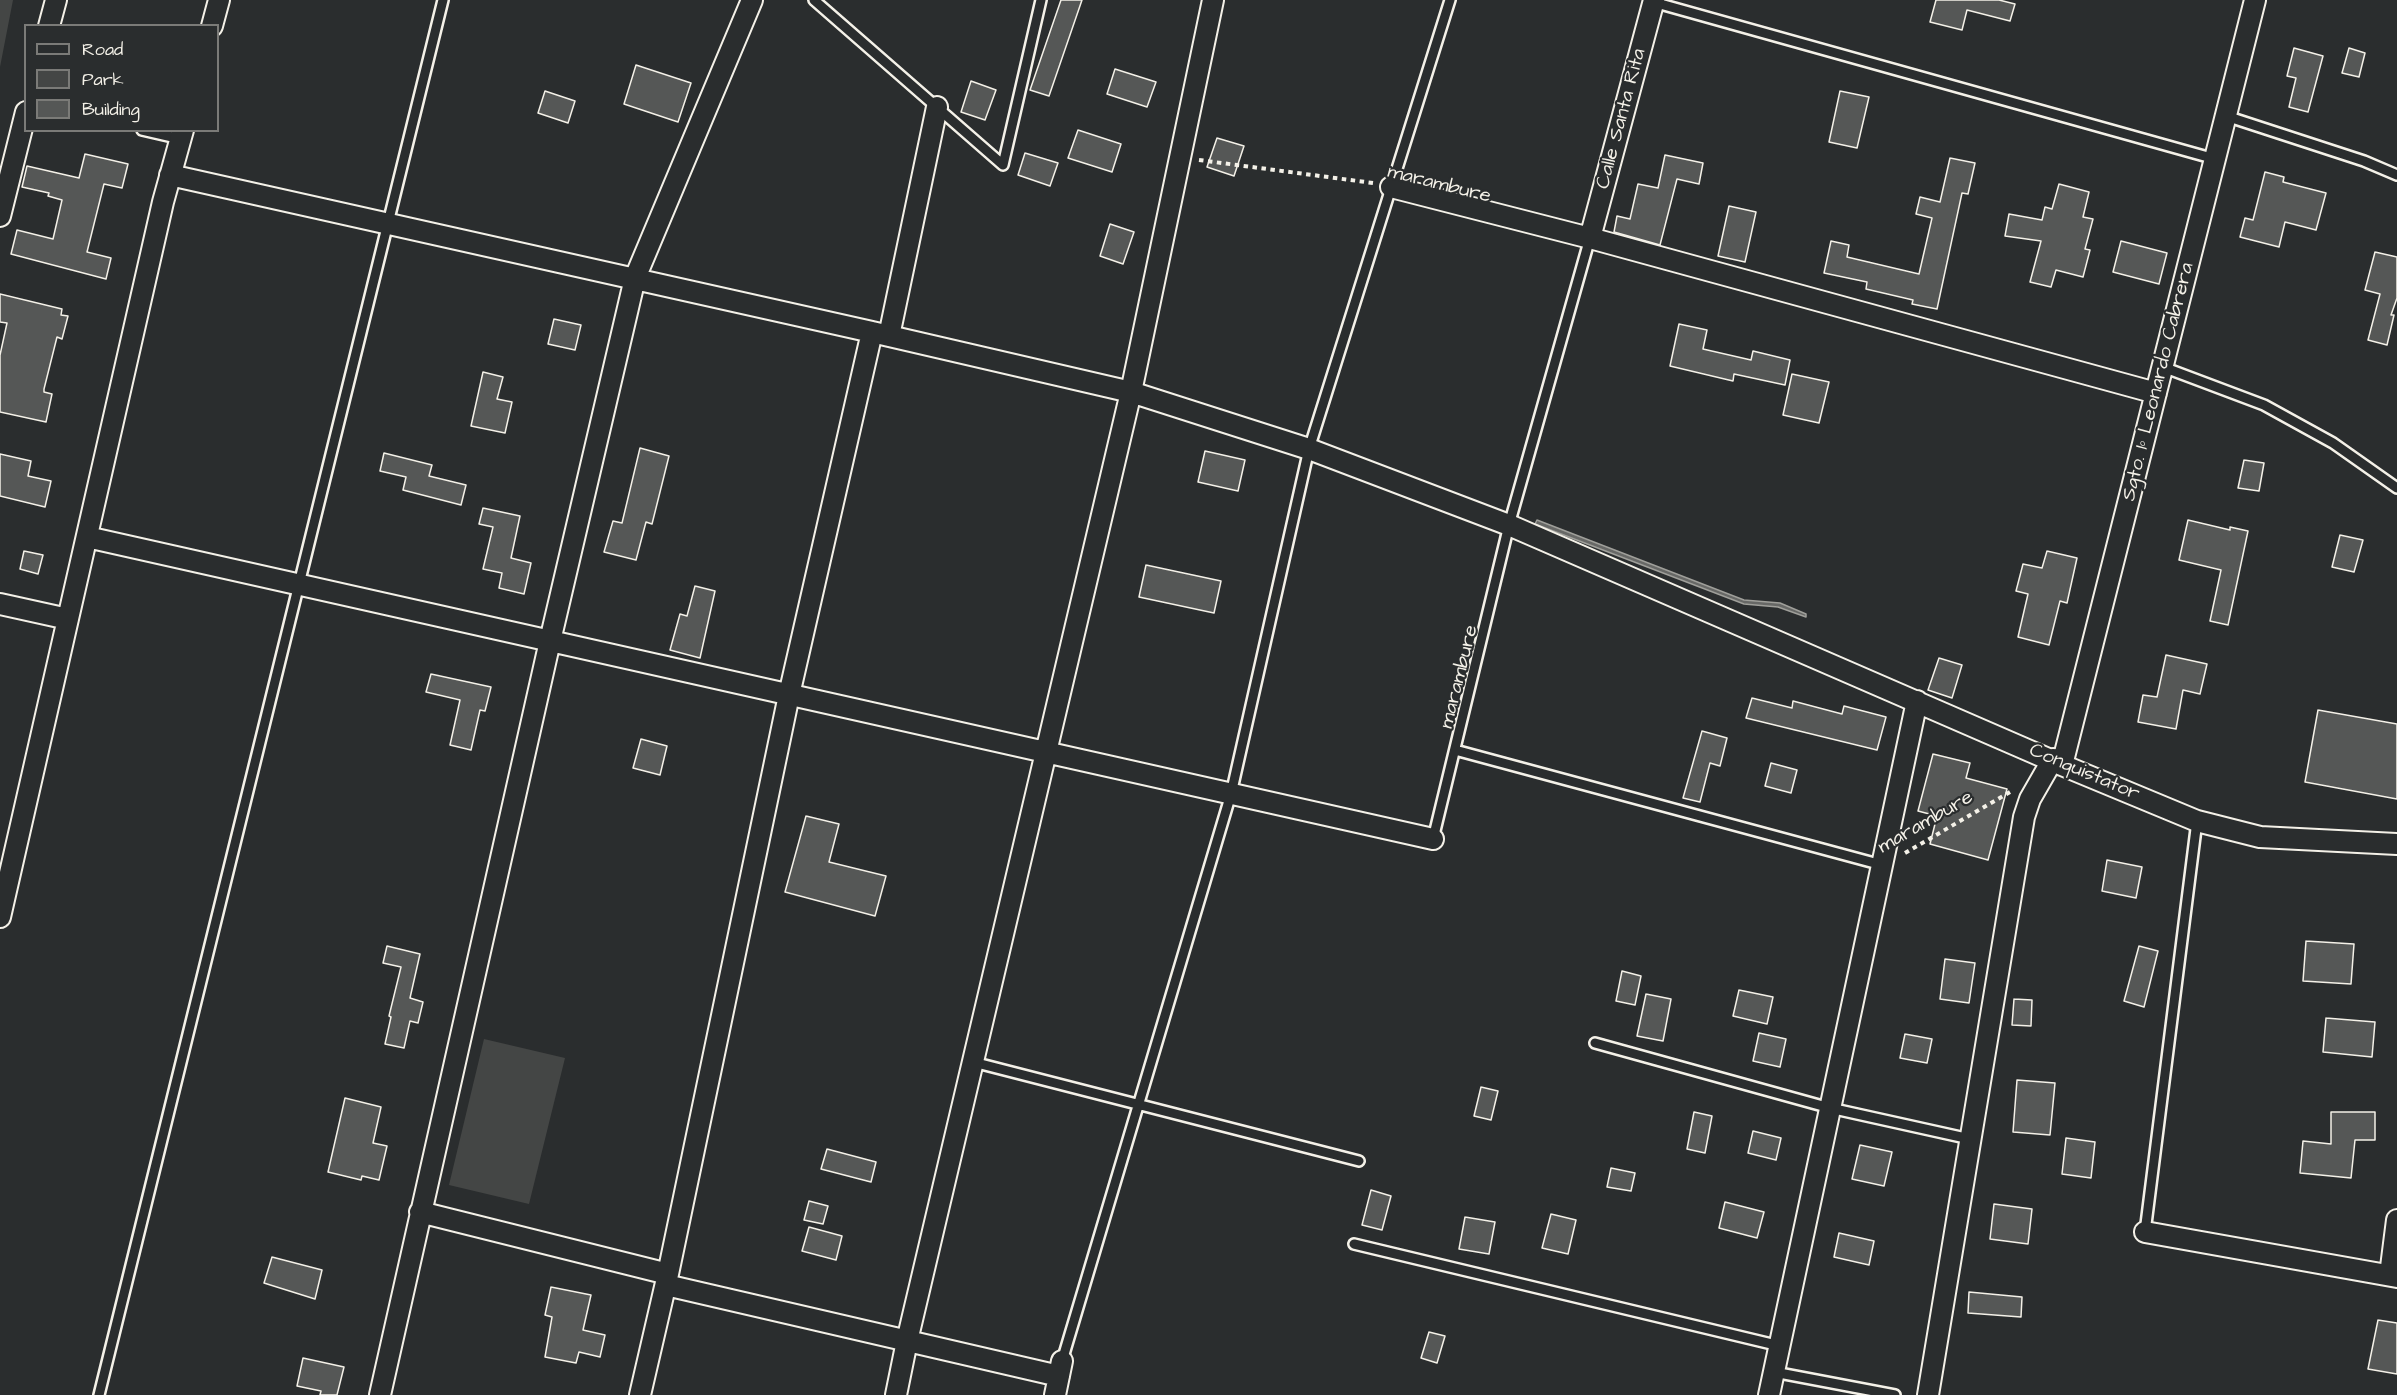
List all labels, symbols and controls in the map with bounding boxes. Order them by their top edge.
legend [24,24,219,132]
text: Road [82,37,123,62]
street label: Calle Santa Rita [1592,46,1652,192]
text: Park [82,67,124,92]
text: Building [82,97,140,122]
street label: marambure [1385,161,1493,209]
street label: Sgto. 1º Leonardo Cabrera [2118,260,2200,504]
street label: marambure [1436,623,1484,731]
street label: Conquistator [2025,739,2143,807]
street label: marambure [1874,786,1978,860]

